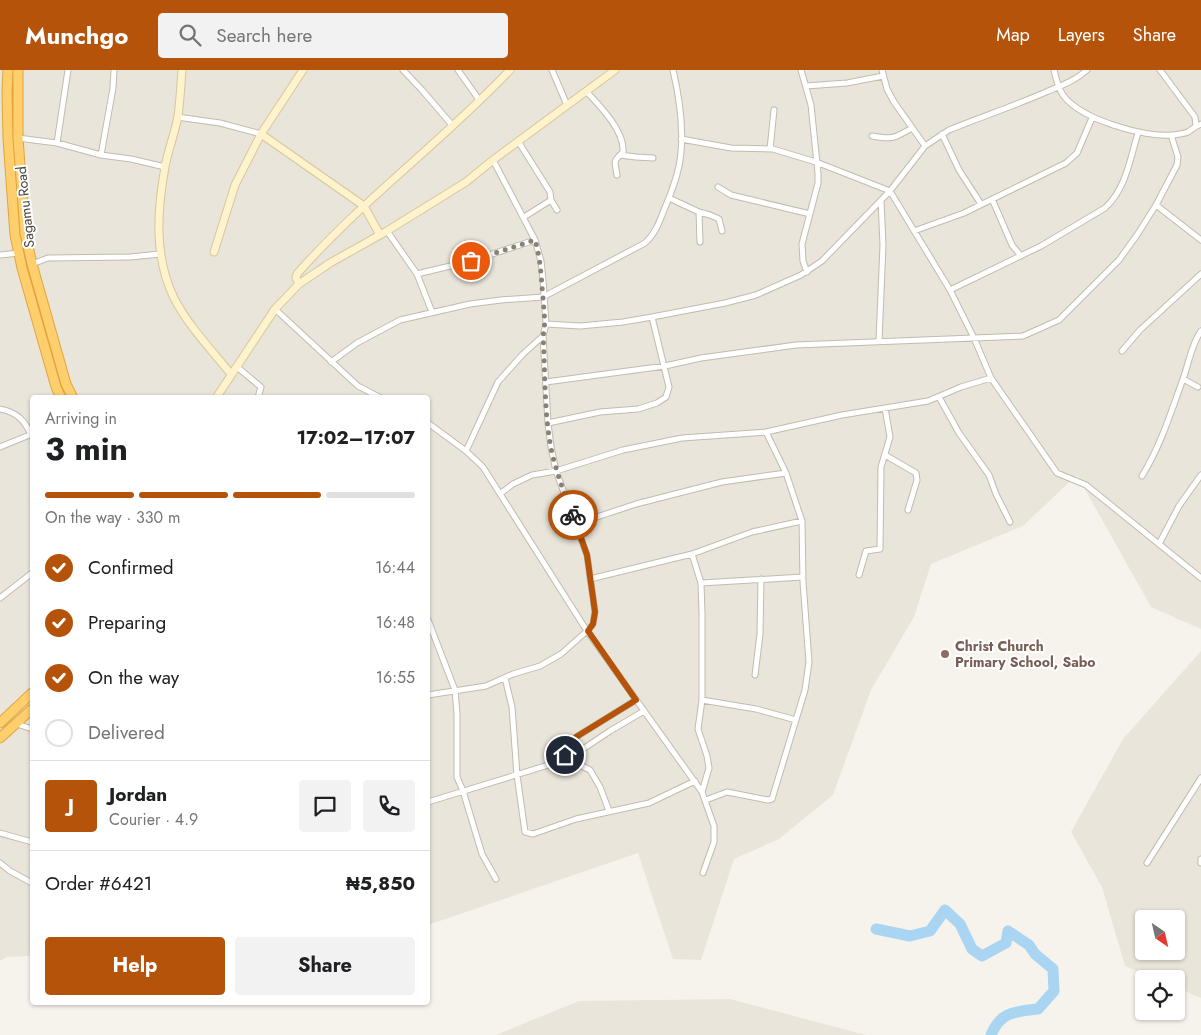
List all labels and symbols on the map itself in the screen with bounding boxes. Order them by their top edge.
street label: Sagamu Road [11,165,39,249]
pin [450,240,492,282]
courier [548,490,598,540]
place label: Christ Church Primary School, Sabo [955,636,1096,672]
marker: Christ Church Primary School, Sabo [939,648,951,660]
pin [544,734,586,776]
north arrow [1135,910,1185,960]

